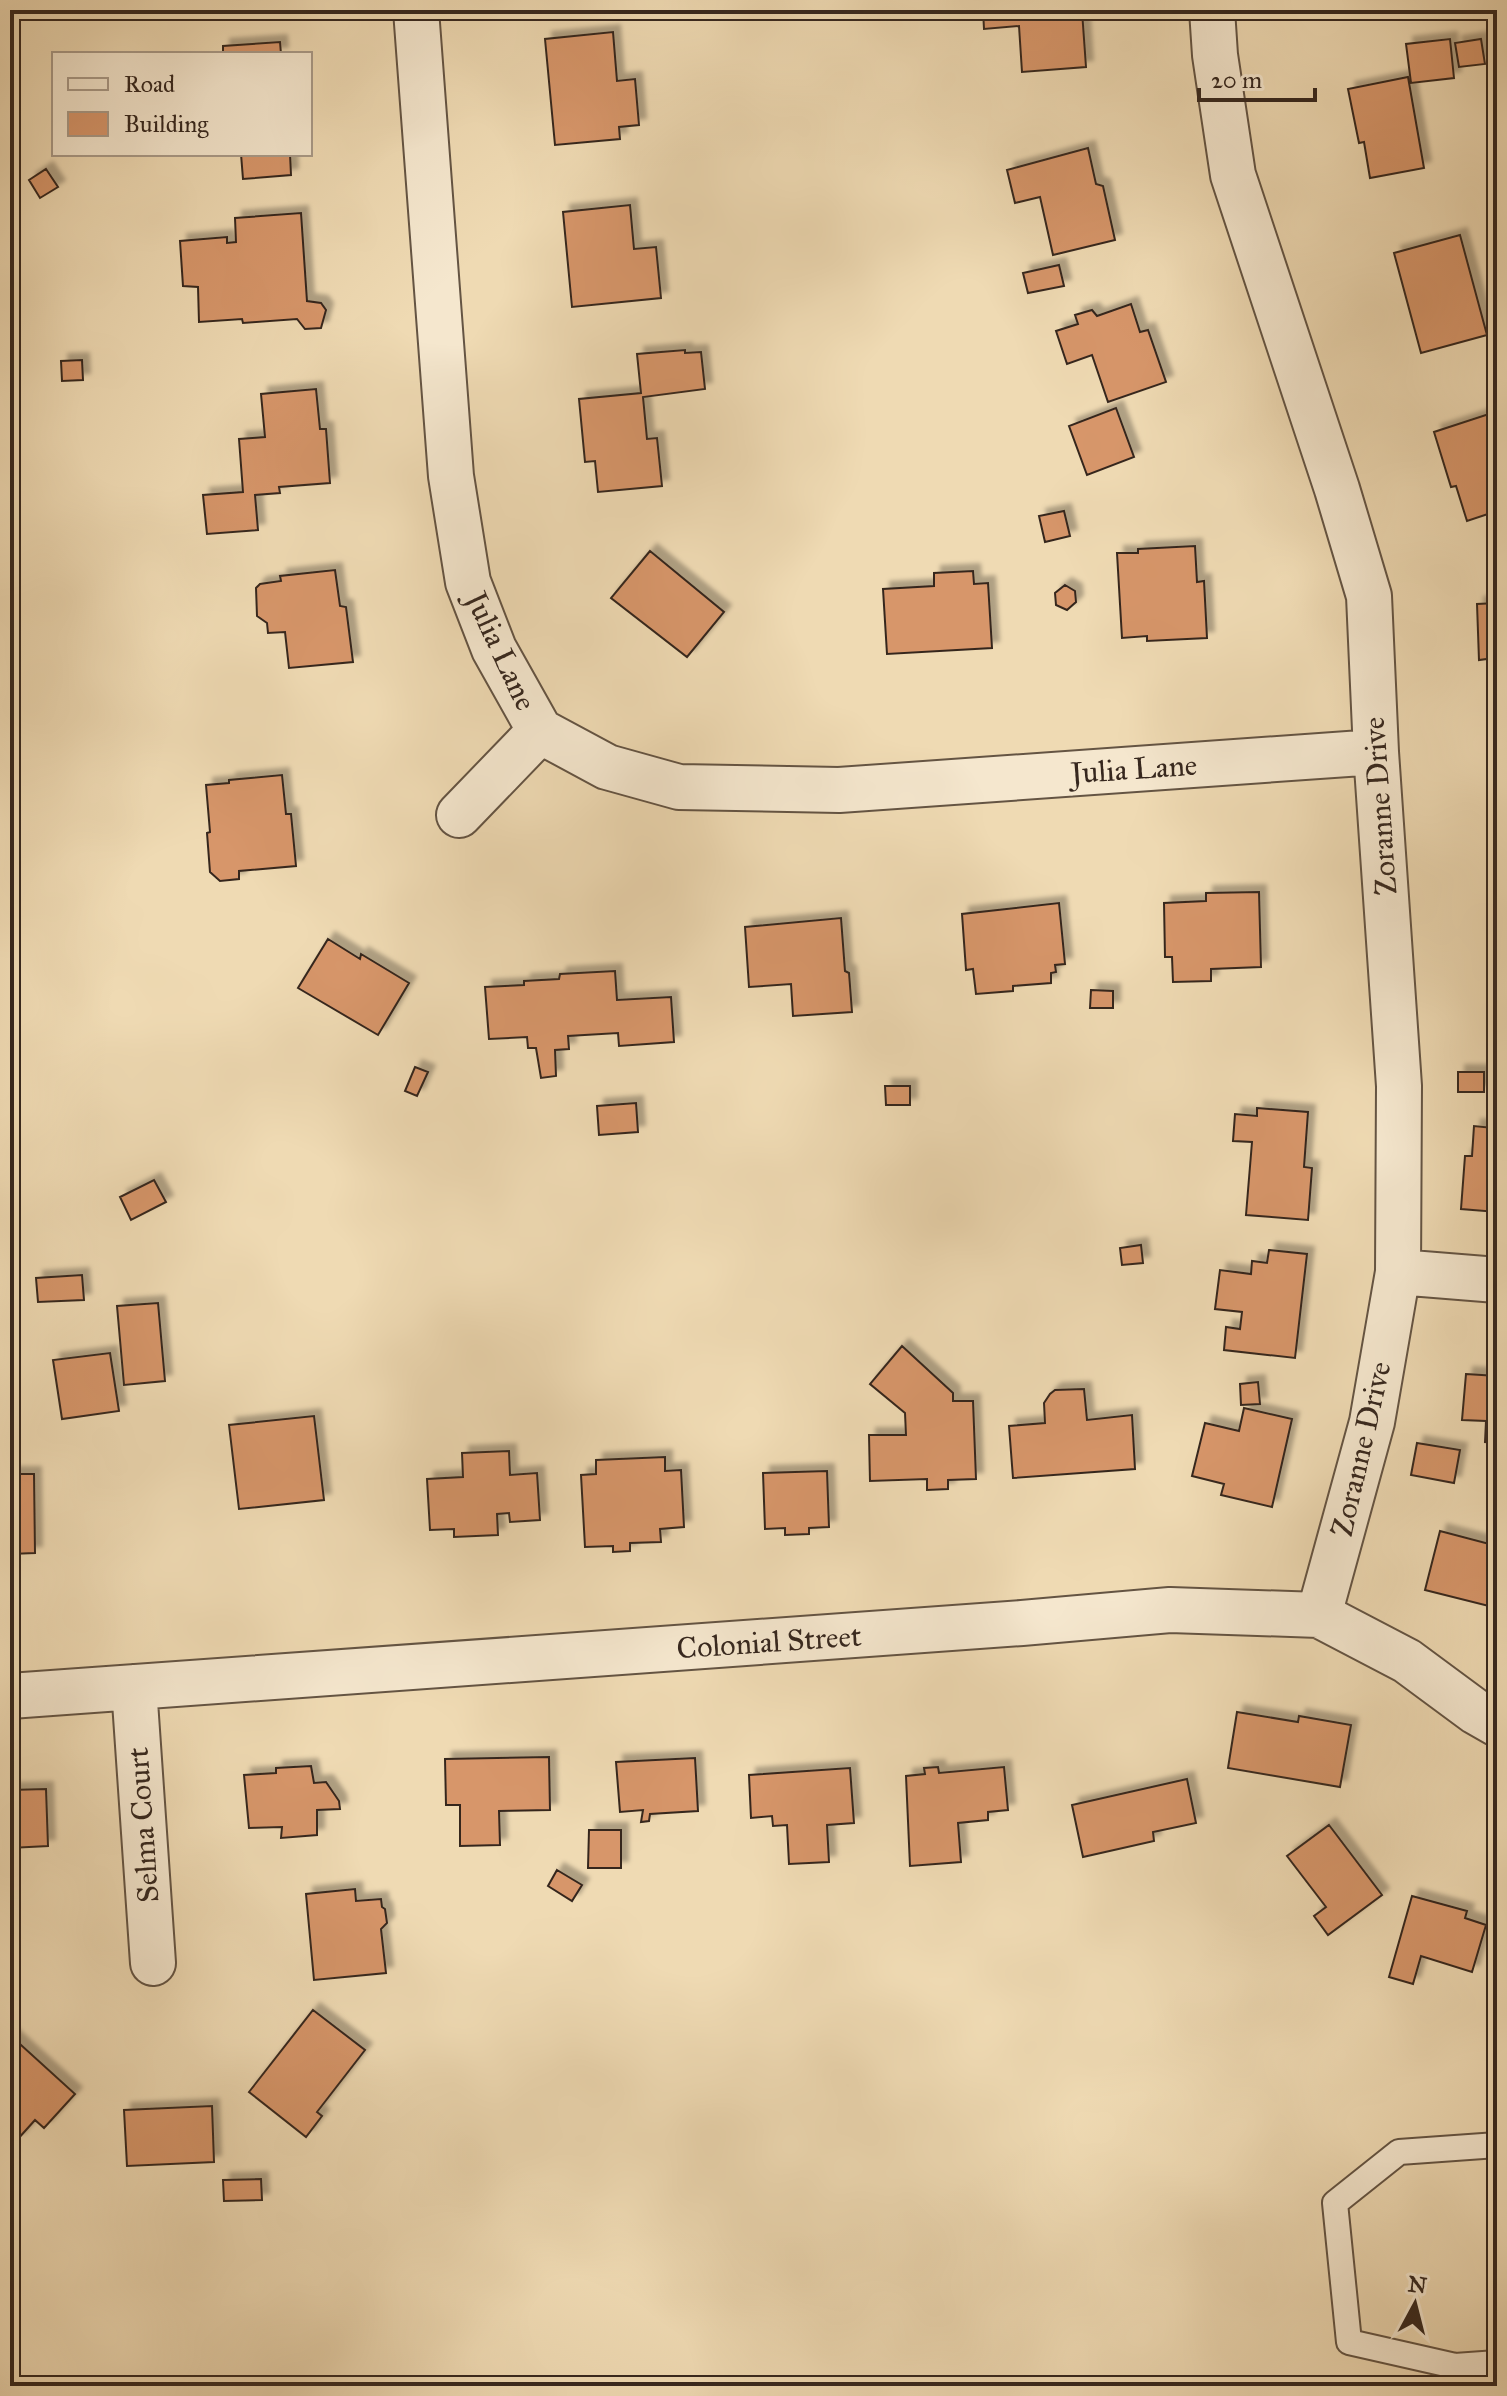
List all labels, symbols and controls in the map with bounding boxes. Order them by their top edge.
legend [52,52,312,156]
scale bar [1199,52,1315,102]
text: 20 m [1211,65,1262,95]
text: Road [124,69,175,99]
text: Building [124,109,209,139]
street label: Julia Lane [457,583,544,716]
street label: Zoranne Drive [1356,716,1404,896]
street label: Julia Lane [1067,747,1198,792]
street label: Zoranne Drive [1323,1358,1399,1540]
street label: Colonial Street [675,1618,863,1666]
street label: Selma Court [120,1746,166,1904]
north arrow [1375,2264,1455,2344]
text: N [1406,2270,1429,2299]

